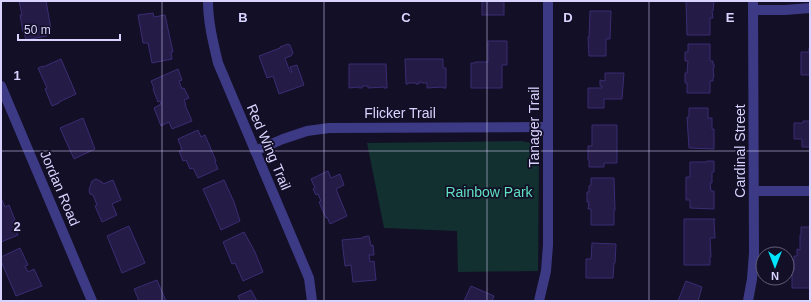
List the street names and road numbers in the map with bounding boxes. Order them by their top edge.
street label: Tanager Trail [526,87,542,167]
street label: Red Wing Trail [244,102,294,192]
street label: Cardinal Street [732,104,748,198]
street label: Flicker Trail [364,105,436,121]
street label: Jordan Road [37,148,83,228]

